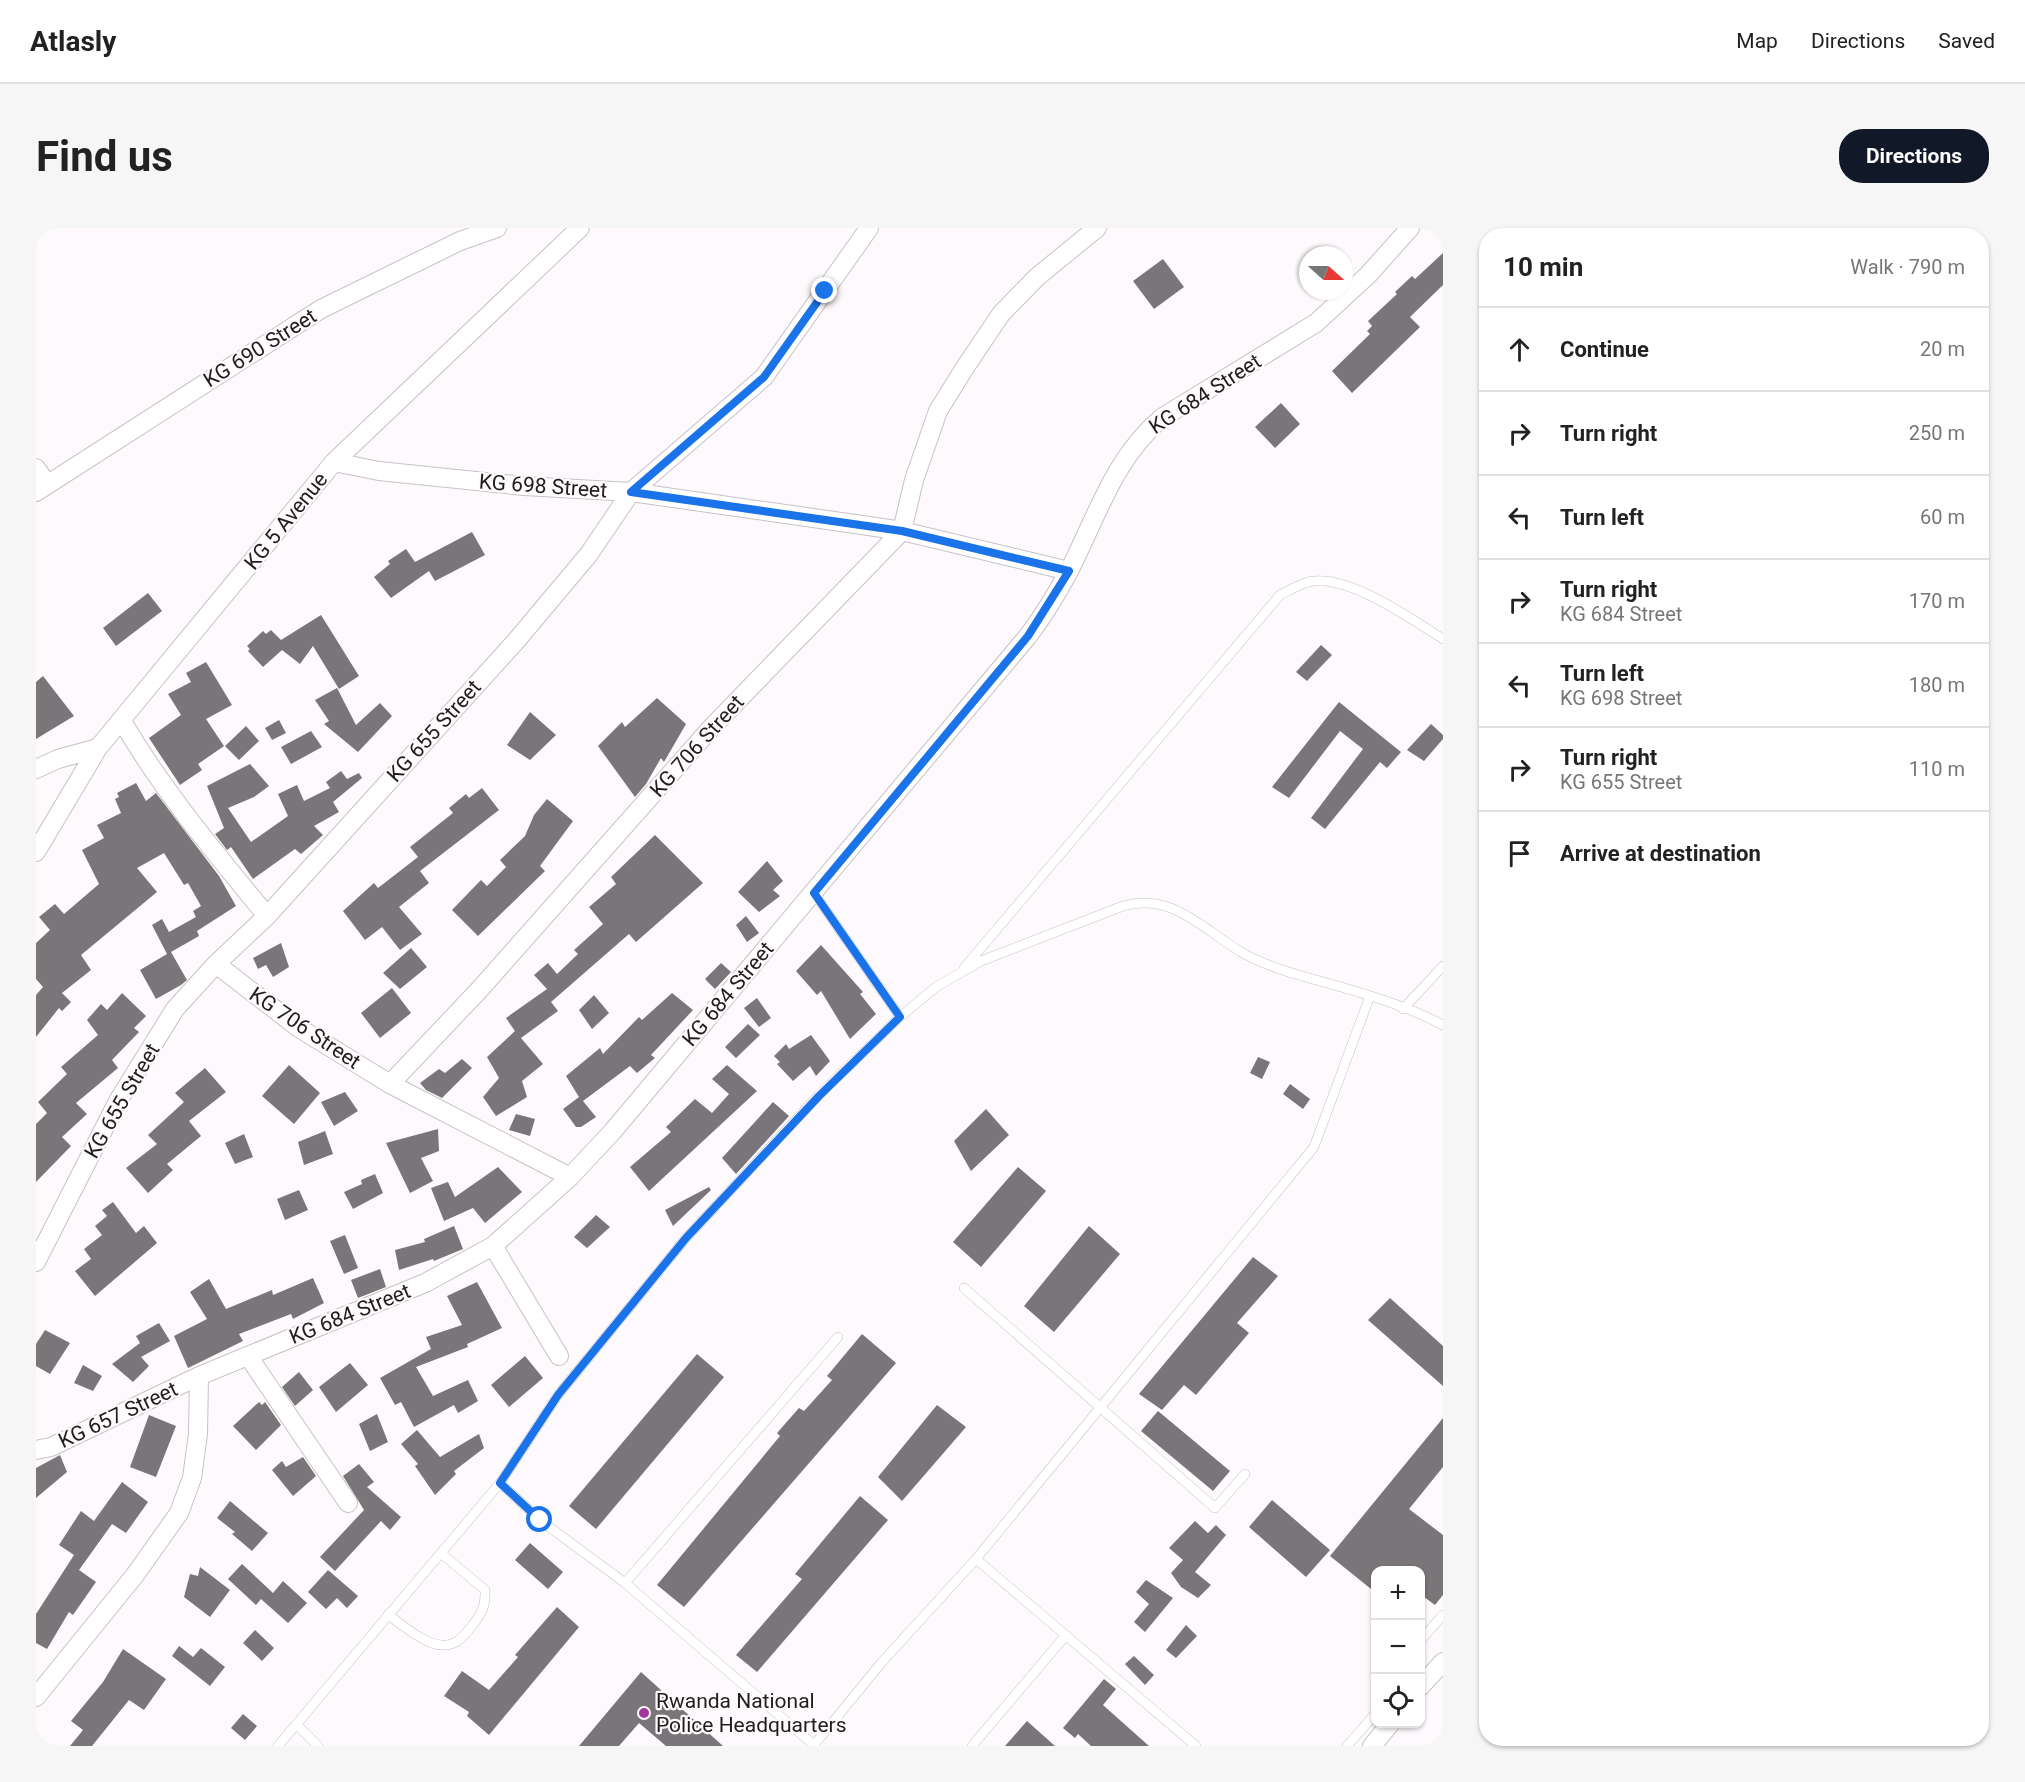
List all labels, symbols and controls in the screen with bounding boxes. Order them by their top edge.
text: Atlasly [30,25,116,58]
text: Map [1736,29,1778,53]
text: Directions [1811,29,1905,53]
text: Saved [1938,29,1995,53]
button: Directions [1839,129,1989,183]
text: Find us [36,132,173,181]
north arrow [1299,246,1353,300]
text: 10 min [1503,252,1583,282]
text: Walk · 790 m [1850,255,1965,279]
route end [811,277,837,303]
street label: KG 690 Street [199,304,321,392]
icon: ahead [1503,333,1536,366]
text: Continue [1560,337,1649,362]
text: 20 m [1920,337,1965,361]
street label: KG 684 Street [1145,349,1265,439]
icon: right [1503,417,1536,450]
text: Turn right [1560,421,1657,446]
text: 250 m [1909,421,1965,445]
street label: KG 5 Avenue [240,468,332,574]
street label: KG 698 Street [478,470,608,502]
icon: left [1503,501,1536,534]
text: Turn left [1560,505,1644,530]
text: 60 m [1920,505,1965,529]
text: Turn right [1560,577,1657,602]
icon: right [1503,585,1536,618]
text: 170 m [1909,589,1965,613]
text: KG 684 Street [1560,602,1682,626]
text: Turn left [1560,661,1644,686]
icon: left [1503,669,1536,702]
text: 180 m [1909,673,1965,697]
street label: KG 655 Street [382,675,486,787]
text: KG 698 Street [1560,686,1682,710]
street label: KG 706 Street [645,690,749,802]
text: Turn right [1560,745,1657,770]
icon: right [1503,753,1536,786]
text: 110 m [1909,757,1965,781]
text: KG 655 Street [1560,770,1682,794]
icon: arrive [1503,837,1536,870]
text: Arrive at destination [1560,841,1761,866]
street label: KG 684 Street [678,937,779,1051]
street label: KG 706 Street [245,982,365,1074]
street label: KG 655 Street [80,1039,165,1163]
street label: KG 684 Street [286,1279,414,1349]
street label: KG 657 Street [55,1377,181,1453]
route start [526,1506,552,1532]
map controls [1371,1566,1425,1728]
button: + [1371,1566,1425,1620]
button: − [1371,1620,1425,1674]
button: locate [1371,1674,1425,1728]
place label: Rwanda National Police Headquarters [656,1689,847,1737]
marker: Rwanda National Police Headquarters [637,1706,651,1720]

